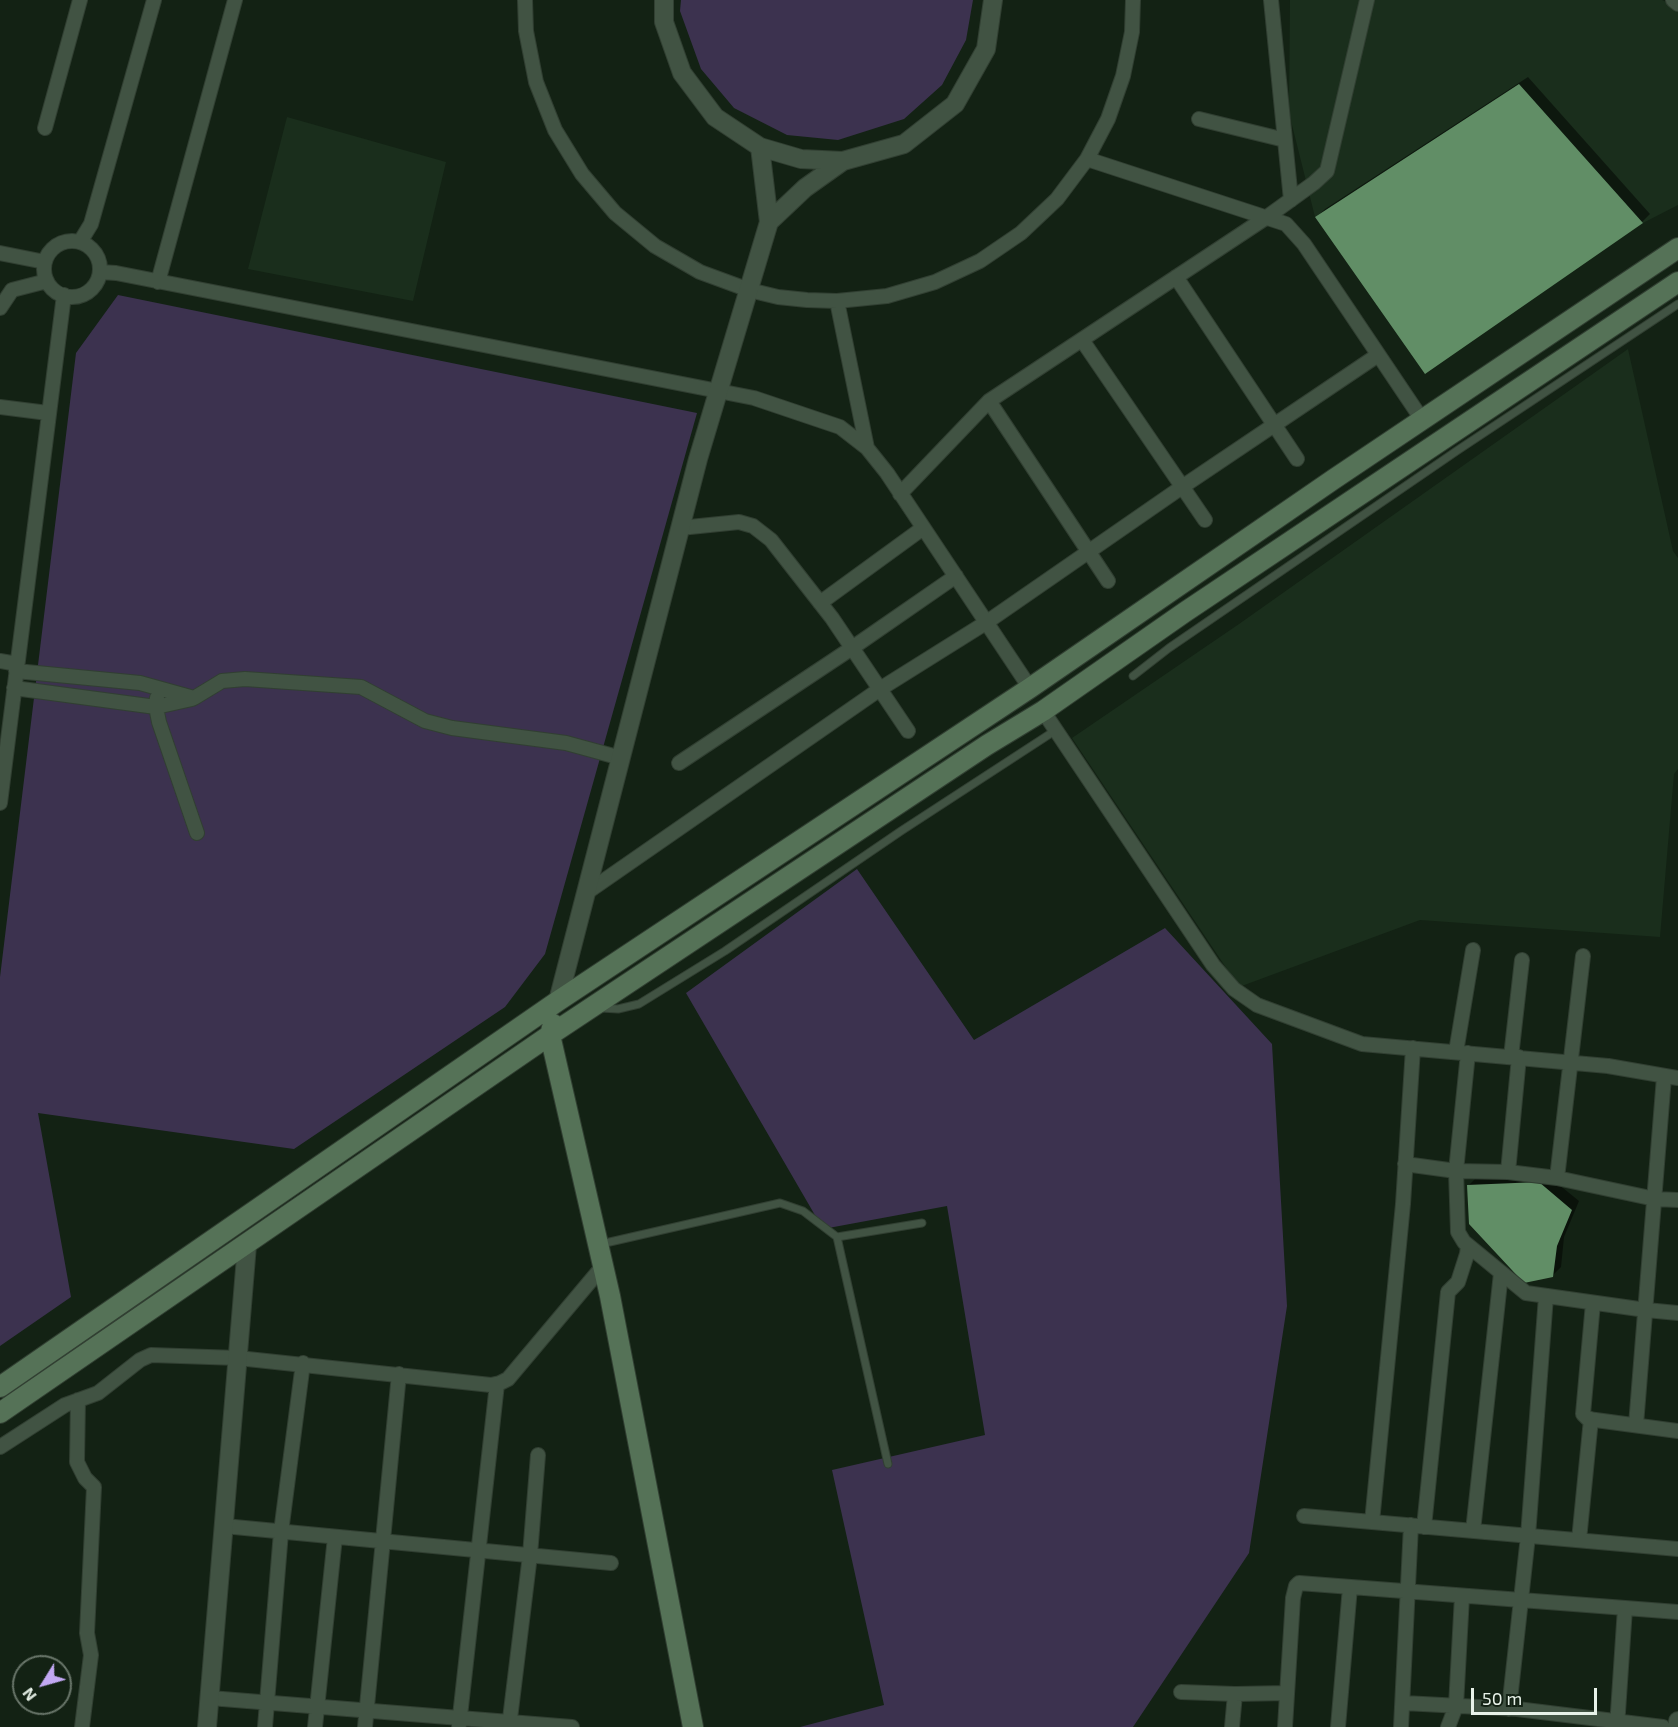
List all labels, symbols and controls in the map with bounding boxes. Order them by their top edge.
north arrow [12,1655,72,1715]
scale bar [1474,1676,1600,1714]
text: N [18,1685,40,1705]
text: 50 m [1482,1687,1522,1709]

